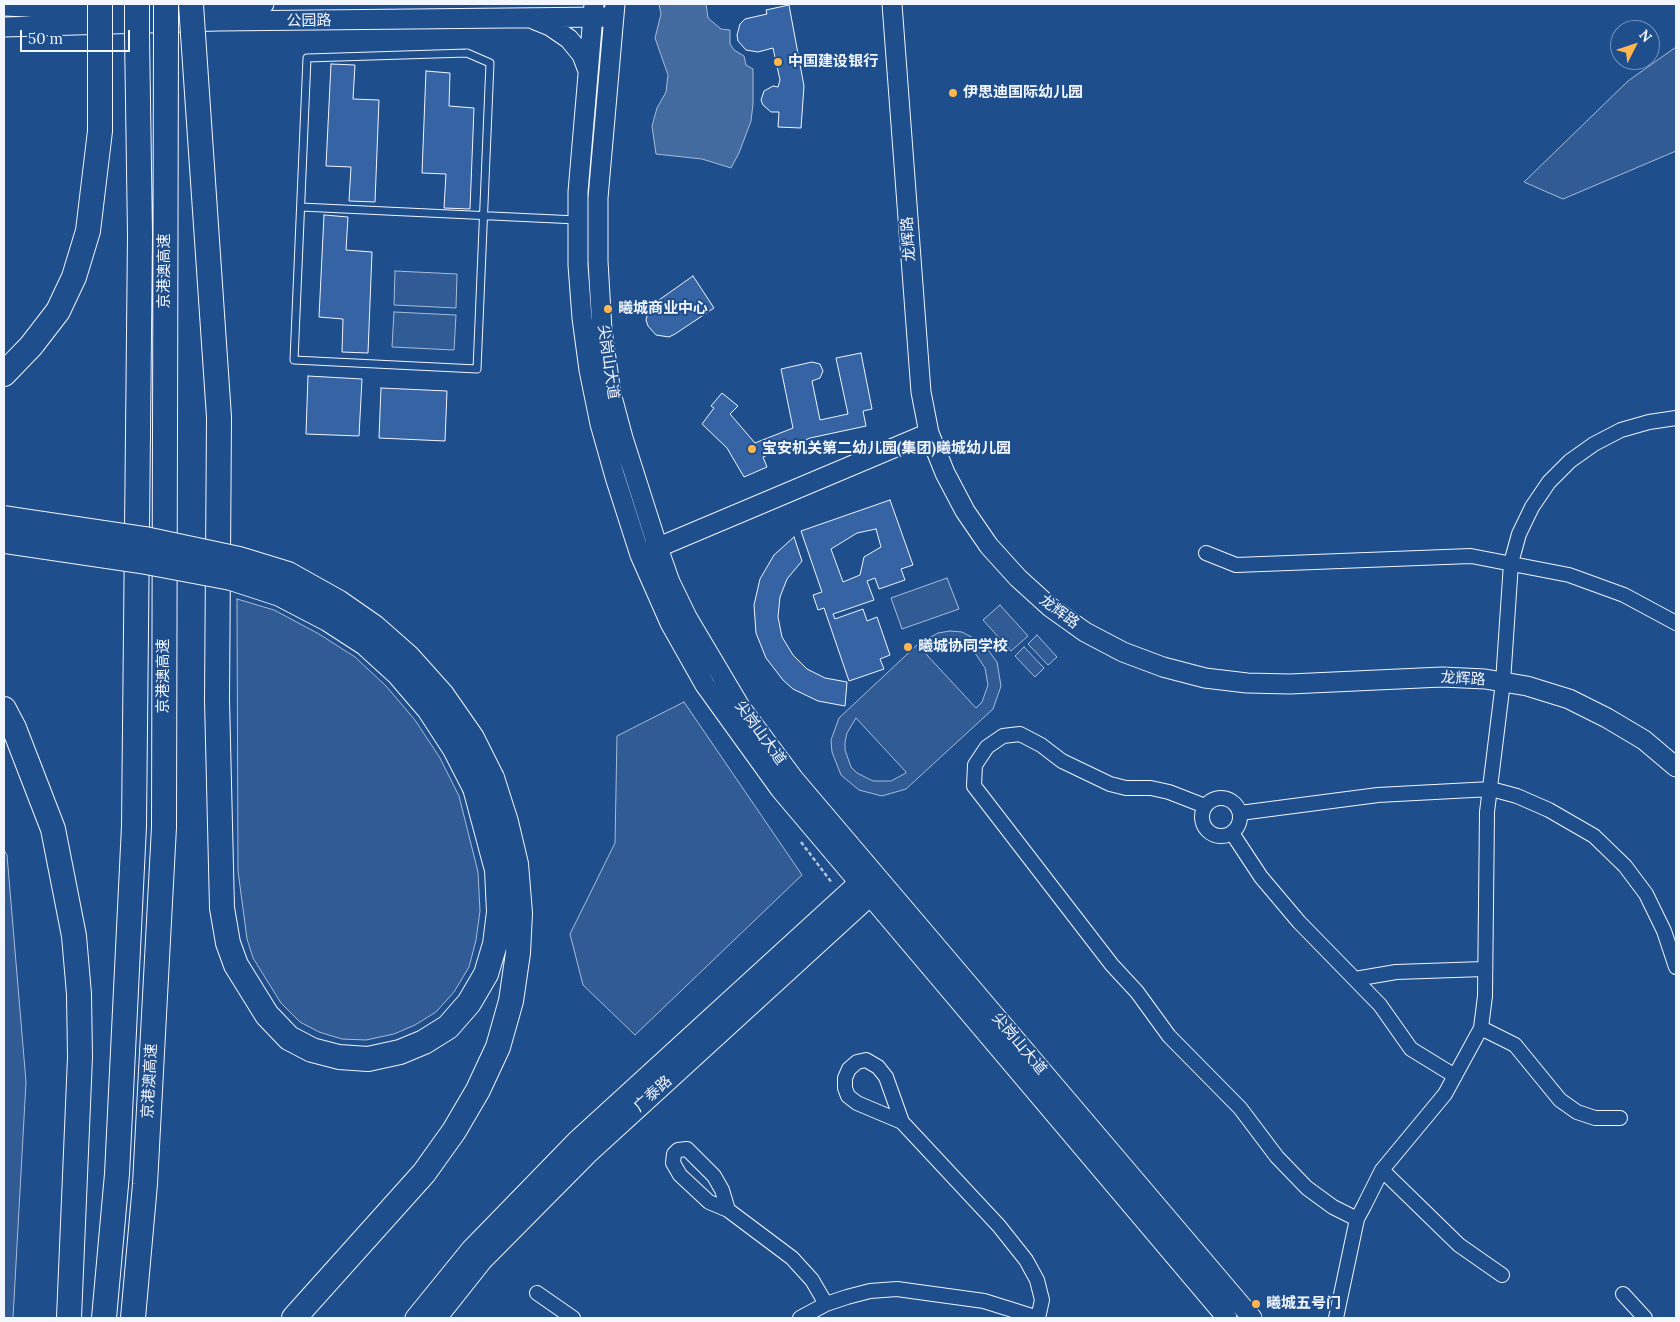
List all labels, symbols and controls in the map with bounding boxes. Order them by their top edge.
street label: 公园路 [286,12,332,30]
scale bar [22,20,132,52]
north arrow [1610,20,1660,70]
text: N [1635,26,1656,46]
text: 50 m [28,29,63,48]
place label: 中国建设银行 [788,53,878,71]
marker: 中国建设银行 [772,56,784,68]
place label: 伊思迪国际幼儿园 [963,84,1083,102]
marker: 伊思迪国际幼儿园 [947,87,959,99]
street label: 龙辉路 [898,216,920,262]
street label: 京港澳高速 [156,234,174,308]
place label: 曦城商业中心 [618,300,708,318]
marker: 曦城商业中心 [602,303,614,315]
street label: 尖岗山大道 [594,324,622,400]
place label: 宝安机关第二幼儿园(集团)曦城幼儿园 [762,440,1011,458]
marker: 宝安机关第二幼儿园(集团)曦城幼儿园 [746,443,758,455]
street label: 龙辉路 [1036,591,1082,633]
place label: 曦城协同学校 [918,638,1008,656]
street label: 京港澳高速 [155,639,173,713]
marker: 曦城协同学校 [902,641,914,653]
street label: 龙辉路 [1440,669,1486,689]
street label: 尖岗山大道 [731,697,789,769]
street label: 尖岗山大道 [988,1009,1050,1079]
street label: 京港澳高速 [139,1043,161,1119]
street label: 广泰路 [630,1072,676,1116]
place label: 曦城五号门 [1266,1295,1341,1313]
marker: 曦城五号门 [1250,1298,1262,1310]

